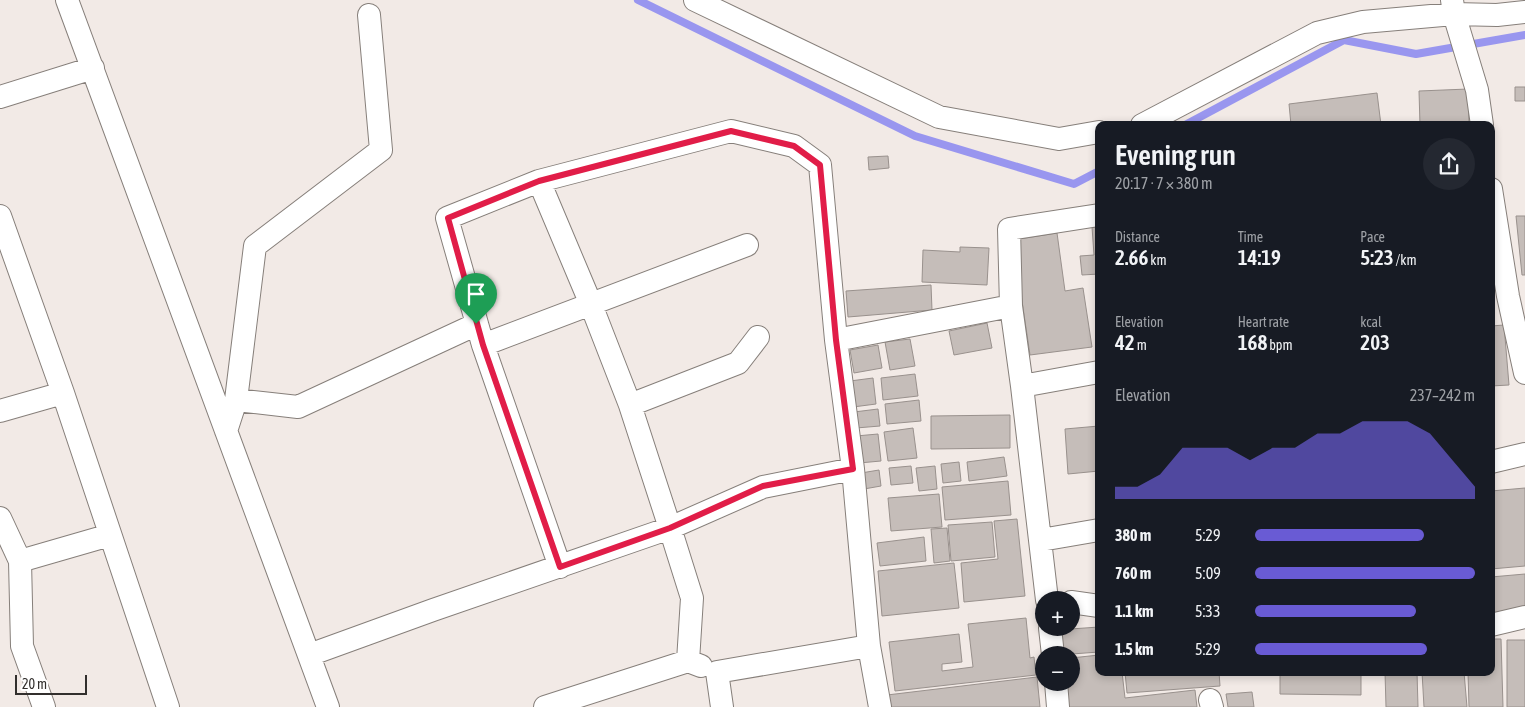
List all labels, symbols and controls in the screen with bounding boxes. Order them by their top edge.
button: share [1423,138,1475,190]
text: Evening run [1115,139,1236,171]
text: 20:17 · 7 × 380 m [1115,174,1213,192]
text: Distance [1115,229,1160,245]
text: Time [1238,229,1263,245]
text: Pace [1360,229,1385,245]
text: 2.66 [1115,245,1148,269]
text: 14:19 [1238,245,1281,269]
text: 5:23 [1360,245,1394,269]
text: km [1148,252,1167,268]
text: /km [1394,252,1417,268]
pin [455,273,497,324]
icon: arrive [462,280,490,308]
text: Elevation [1115,314,1164,330]
text: Heart rate [1238,314,1289,330]
text: kcal [1360,314,1382,330]
text: 42 [1115,330,1135,354]
text: 168 [1238,330,1267,354]
text: 203 [1360,330,1390,354]
text: m [1135,337,1147,353]
text: bpm [1267,337,1293,353]
text: Elevation [1115,386,1170,404]
text: 237–242 m [1410,386,1475,404]
text: 380 m [1115,526,1151,544]
text: 5:29 [1195,526,1220,544]
text: 760 m [1115,564,1151,582]
text: 5:09 [1195,564,1221,582]
map controls [1035,591,1080,691]
button: + [1035,591,1080,636]
text: 1.1 km [1115,602,1154,620]
text: 5:33 [1195,602,1220,620]
text: 1.5 km [1115,640,1154,658]
text: 5:29 [1195,640,1220,658]
button: − [1035,646,1080,691]
scale bar [15,672,88,695]
text: 20 m [22,676,47,692]

